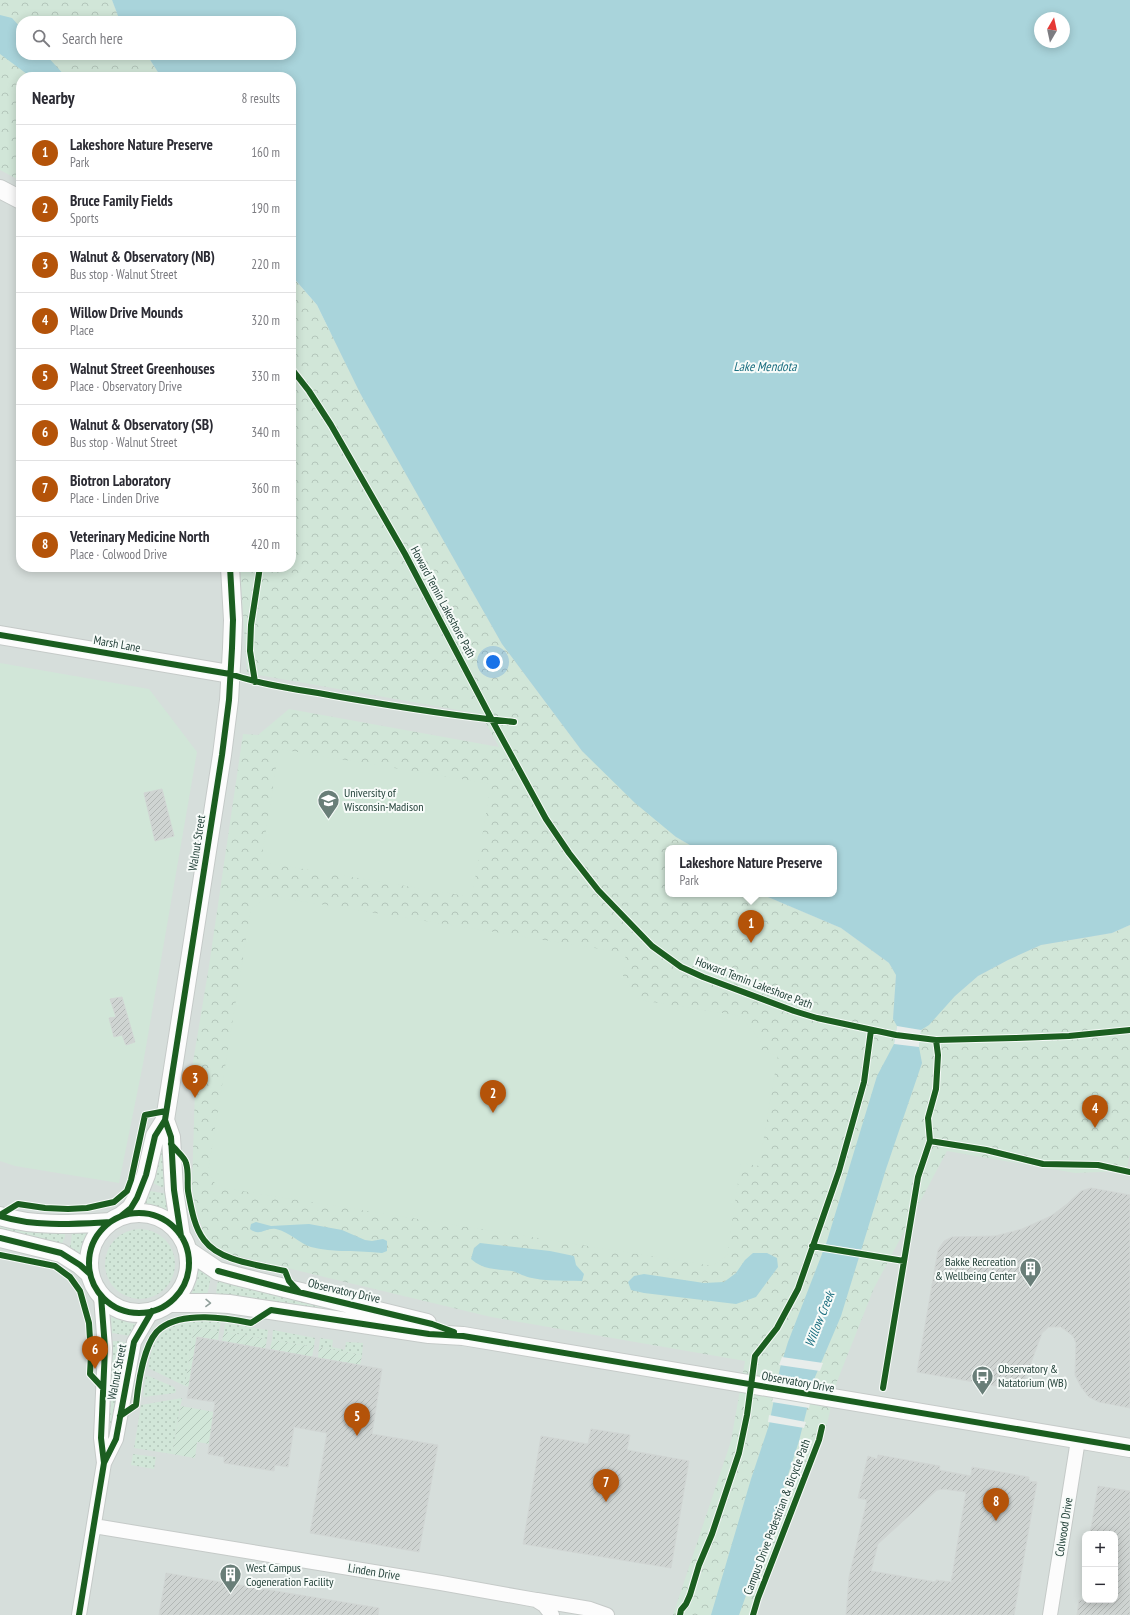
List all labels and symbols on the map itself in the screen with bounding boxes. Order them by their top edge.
north arrow [1034,12,1070,48]
water label: Lake Mendota [734,358,797,375]
street label: Howard Temin Lakeshore Path [408,543,479,660]
street label: Marsh Lane [92,632,142,655]
your location [483,652,503,672]
place label: University of Wisconsin-Madison [344,785,423,814]
school or university icon: University of Wisconsin-Madison [315,787,341,820]
street label: Walnut Street [185,813,208,872]
pin: 1 [738,910,764,943]
street label: Howard Temin Lakeshore Path [693,953,815,1012]
pin: 3 [182,1065,208,1098]
pin: 2 [480,1080,506,1113]
pin: 4 [1082,1095,1108,1128]
place label: Bakke Recreation & Wellbeing Center [935,1254,1017,1283]
building icon: Bakke Recreation & Wellbeing Center [1018,1256,1044,1289]
street label: Observatory Drive [306,1275,382,1306]
water label: Willow Creek [801,1287,839,1349]
one-way arrow [205,1299,211,1307]
pin: 6 [82,1336,108,1369]
street label: Walnut Street [104,1342,129,1401]
place label: Observatory & Natatorium (WB) [998,1361,1067,1390]
bus stop icon: Observatory & Natatorium (WB) [970,1363,996,1396]
street label: Observatory Drive [760,1368,836,1395]
pin: 5 [344,1403,370,1436]
street label: Campus Drive Pedestrian & Bicycle Path [740,1437,813,1597]
pin: 7 [593,1469,619,1502]
pin: 8 [983,1488,1009,1521]
street label: Colwood Drive [1051,1496,1076,1558]
place label: West Campus Cogeneration Facility [246,1560,334,1589]
street label: Linden Drive [347,1560,401,1583]
building icon: West Campus Cogeneration Facility [218,1562,244,1595]

